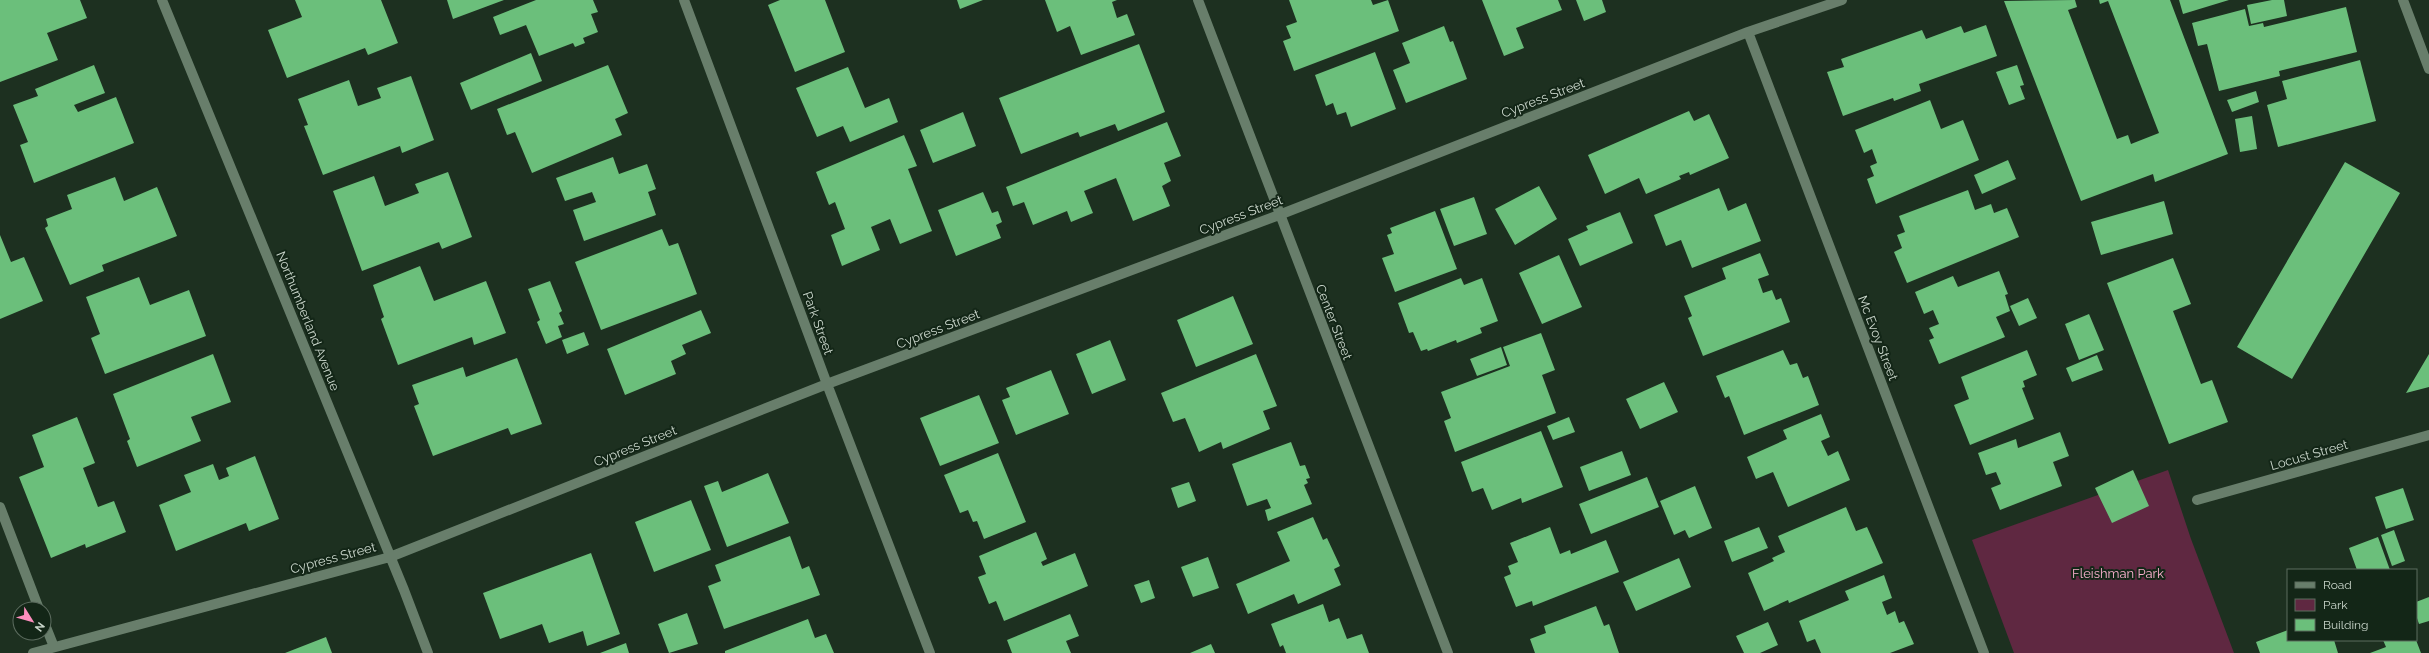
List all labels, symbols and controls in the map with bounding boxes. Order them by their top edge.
street label: Cypress Street [1499,75,1587,121]
street label: Cypress Street [1197,192,1285,238]
street label: Northumberland Avenue [273,249,343,393]
street label: Center Street [1313,282,1355,362]
street label: Park Street [800,289,837,357]
street label: Mc Evoy Street [1855,293,1901,383]
street label: Cypress Street [894,306,982,352]
street label: Cypress Street [591,422,679,469]
street label: Locust Street [2268,437,2350,473]
street label: Cypress Street [289,539,378,577]
park label: Fleishman Park [2072,566,2164,581]
legend [2287,569,2417,641]
text: Road [2323,578,2352,592]
text: Park [2323,598,2348,612]
north arrow [12,601,52,641]
text: Building [2323,618,2369,632]
text: N [32,619,47,634]

